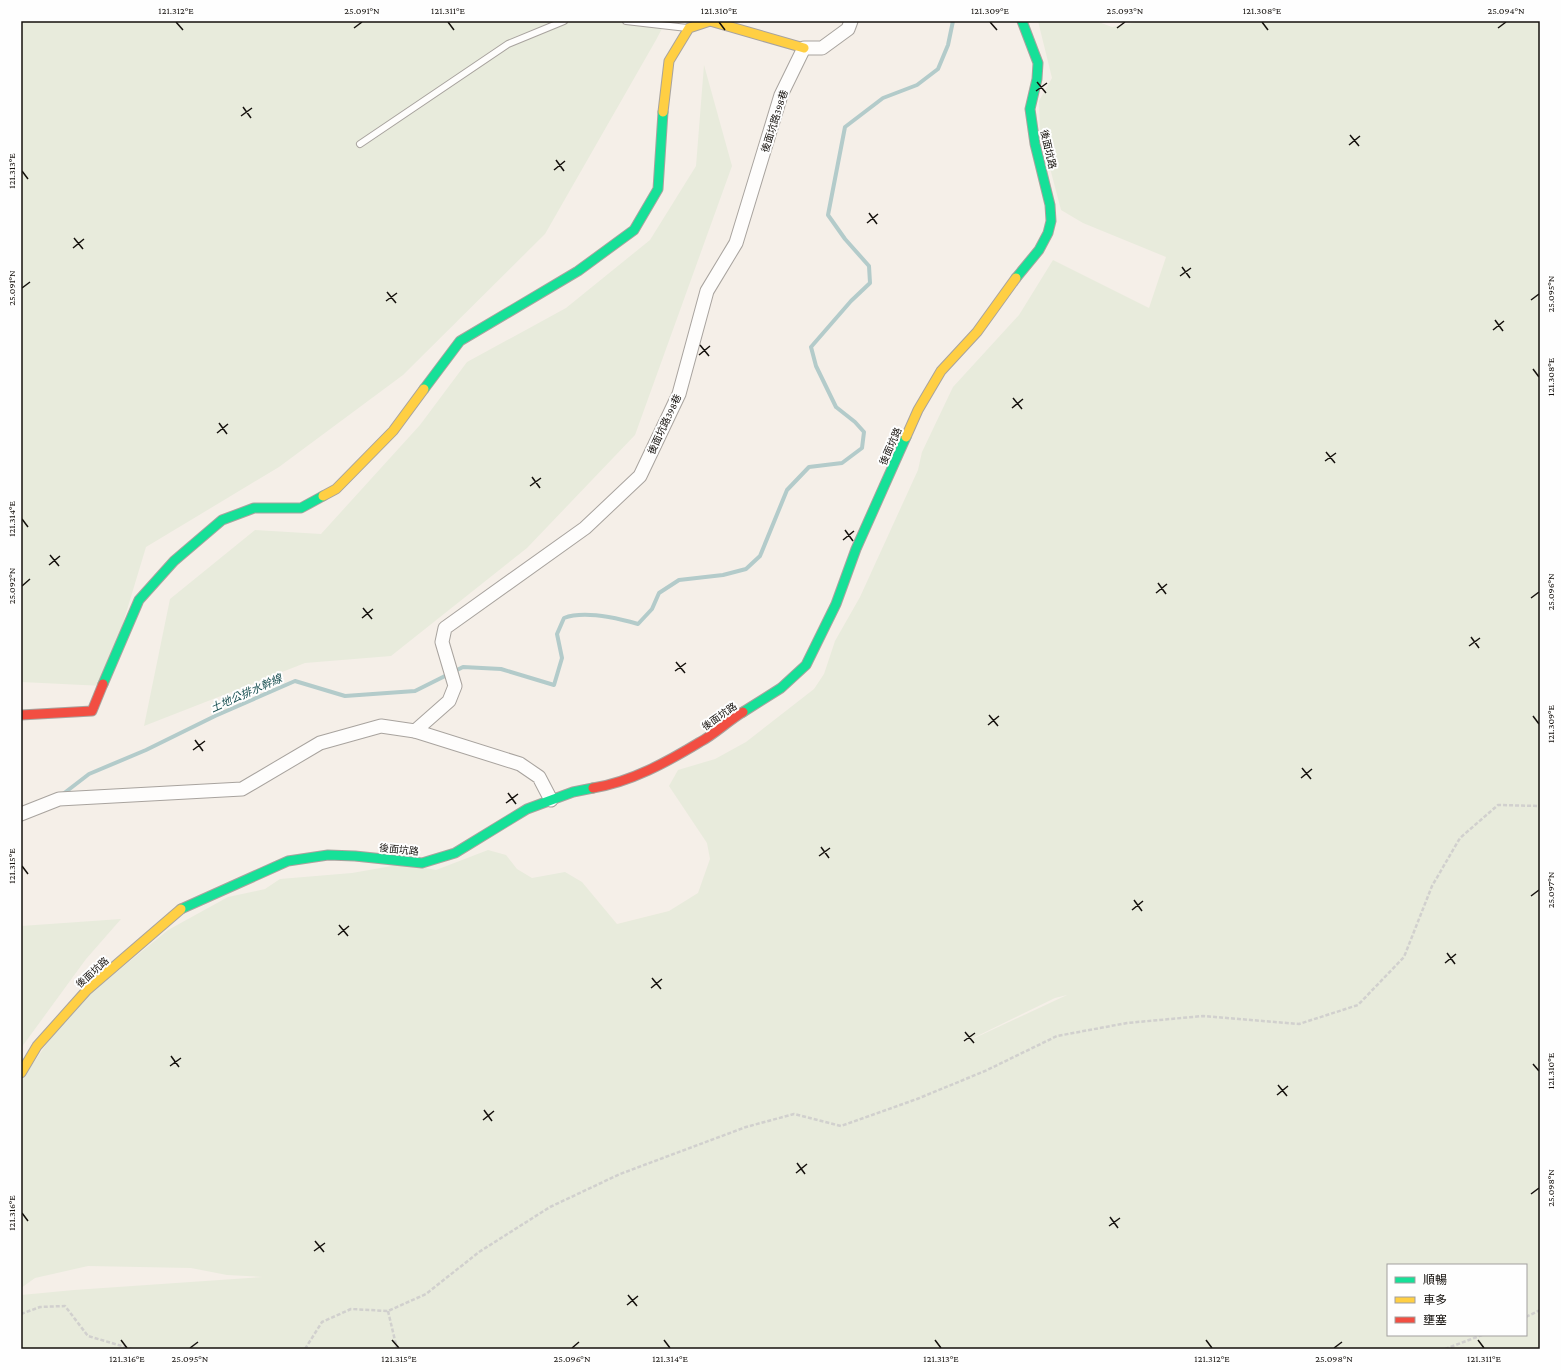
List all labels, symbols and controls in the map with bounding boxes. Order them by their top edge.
text: 121.312°E [158,5,194,16]
text: 25.091°N [344,5,380,16]
text: 121.311°E [431,5,465,16]
text: 121.310°E [701,5,738,16]
text: 121.309°E [971,5,1010,16]
text: 25.093°N [1107,5,1144,16]
text: 121.308°E [1243,5,1282,16]
text: 25.094°N [1487,5,1525,16]
street label: 後面坑路398巷 [759,88,790,154]
street label: 後面坑路 [1039,128,1058,170]
text: 121.313°E [6,153,17,189]
text: 25.091°N [6,270,17,306]
text: 25.095°N [1545,275,1556,312]
text: 121.308°E [1545,357,1556,396]
street label: 後面坑路398巷 [646,392,683,456]
street label: 後面坑路 [877,426,904,467]
text: 121.314°E [6,501,17,537]
text: 25.092°N [6,567,17,604]
text: 25.096°N [1545,573,1556,610]
water label: 土地公排水幹線 [208,671,285,714]
street label: 後面坑路 [700,700,739,732]
text: 121.309°E [1545,704,1556,743]
street label: 後面坑路 [378,842,419,857]
text: 121.315°E [6,848,17,884]
text: 25.097°N [1545,871,1556,908]
street label: 後面坑路 [74,955,111,990]
text: 121.310°E [1545,1052,1556,1089]
text: 25.098°N [1545,1169,1556,1207]
text: 121.316°E [6,1195,17,1231]
legend [1387,1264,1527,1336]
text: 順暢 [1423,1273,1447,1287]
text: 車多 [1423,1293,1447,1307]
text: 壅塞 [1423,1313,1447,1327]
text: 121.316°E [109,1353,145,1364]
text: 25.095°N [172,1353,209,1364]
text: 121.315°E [381,1353,417,1364]
text: 25.096°N [554,1353,591,1364]
text: 121.314°E [652,1353,688,1364]
text: 121.313°E [923,1353,959,1364]
text: 121.312°E [1194,1353,1230,1364]
text: 25.098°N [1315,1353,1353,1364]
text: 121.311°E [1467,1353,1501,1364]

